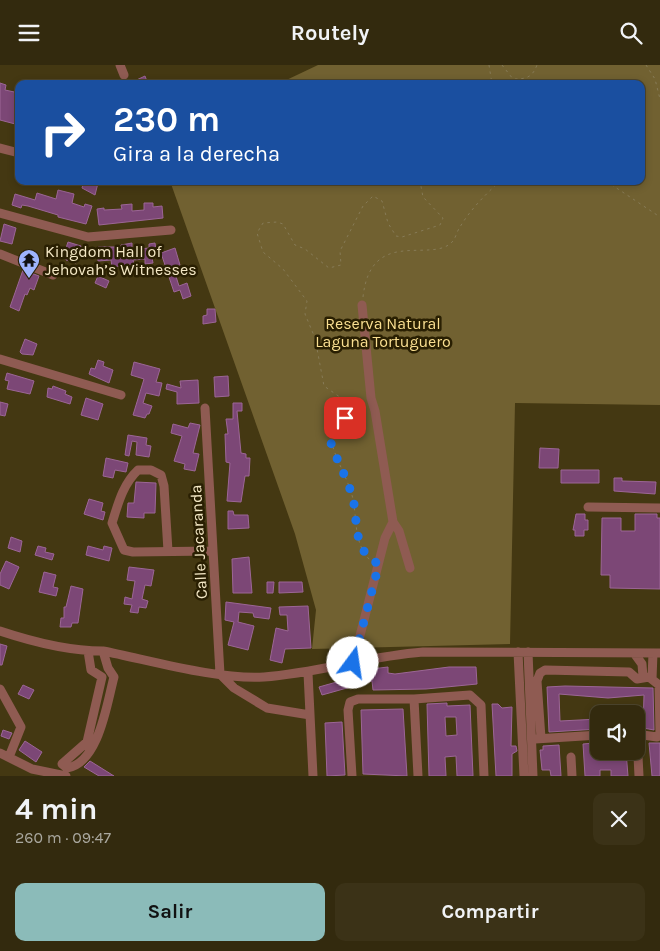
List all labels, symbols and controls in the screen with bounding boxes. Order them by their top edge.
icon: menu [15,19,43,47]
icon: search [617,19,645,47]
text: Routely [291,20,369,46]
text: 230 m [113,99,220,140]
icon: right [30,100,95,165]
text: Gira a la derecha [113,141,280,167]
place label: Kingdom Hall of Jehovah’s Witnesses [45,242,197,279]
temple icon: Kingdom Hall of Jehovah’s Witnesses [17,248,41,279]
park label: Reserva Natural Laguna Tortuguero [315,314,451,351]
pin [324,397,366,439]
icon: arrive [331,404,359,432]
street label: Calle Jacaranda [186,484,211,600]
position arrow [326,636,378,688]
map controls [590,705,645,760]
button: sound [590,705,645,760]
text: 4 min [15,791,97,827]
button: close [593,793,645,845]
text: 260 m · 09:47 [15,828,111,847]
button: Salir [15,883,325,941]
button: Compartir [335,883,645,941]

